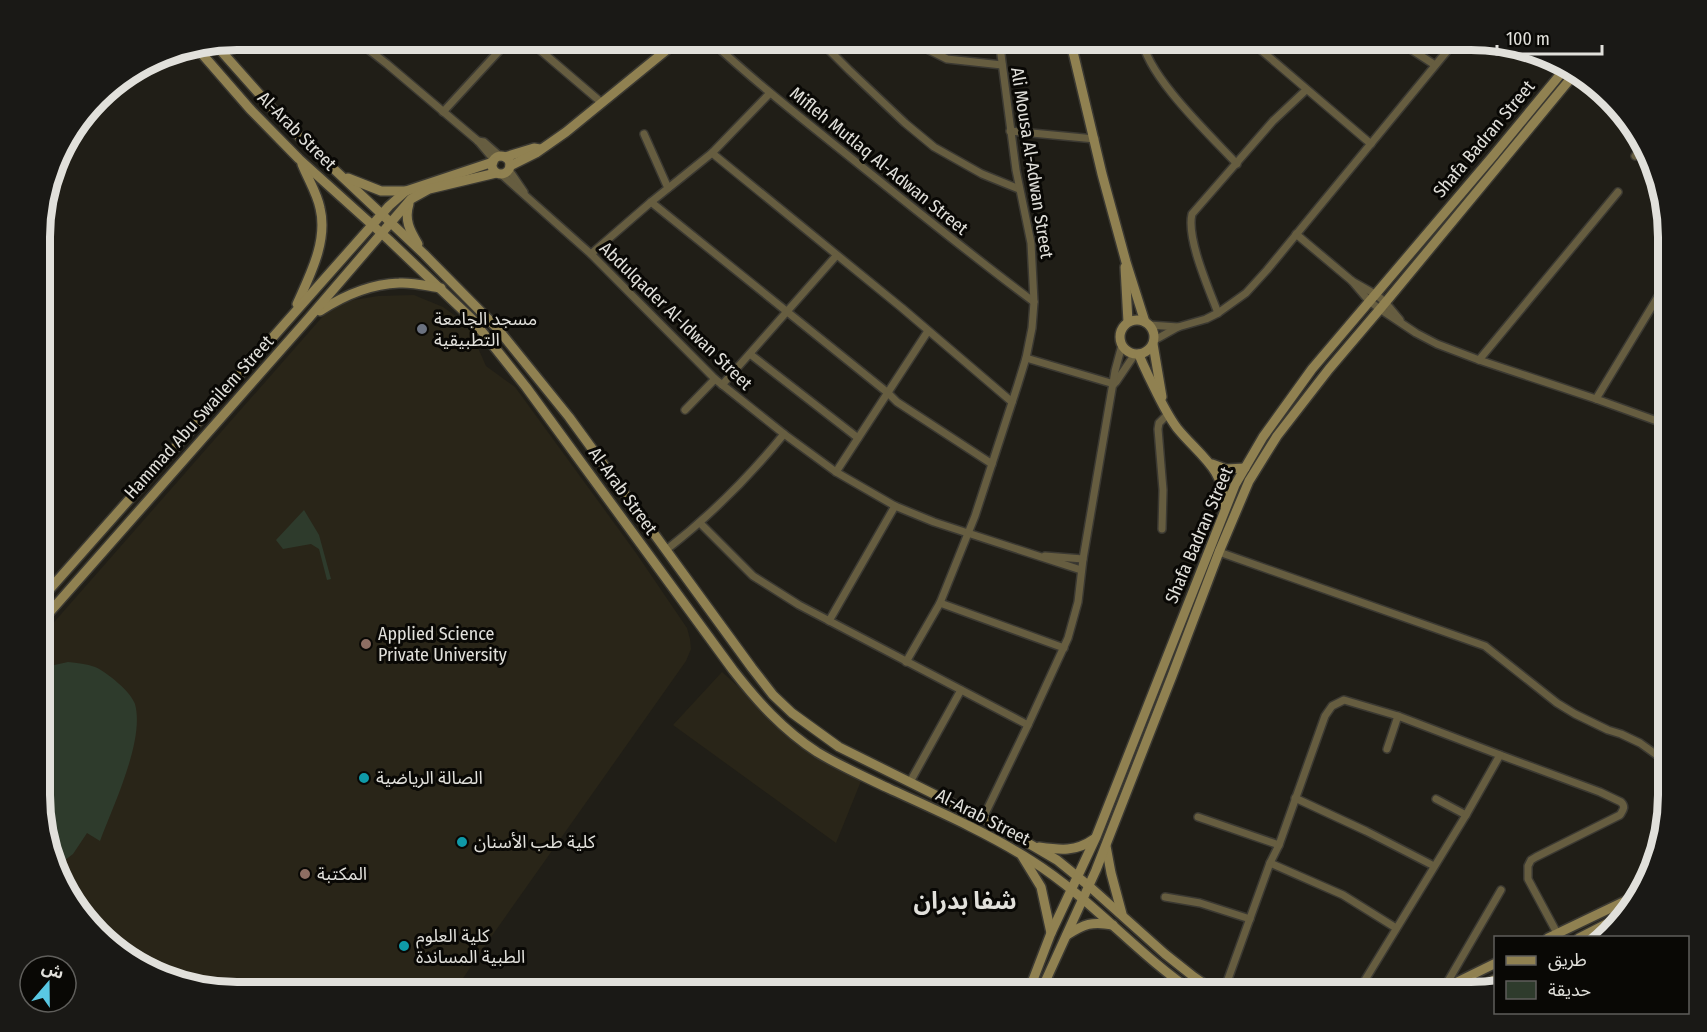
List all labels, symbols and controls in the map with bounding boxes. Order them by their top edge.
scale bar [1497,18,1602,56]
text: 100 m [1506,28,1550,50]
street label: Ali Mousa Al-Adwan Street [1006,66,1058,260]
street label: Shafa Badran Street [1429,76,1540,202]
street label: Mifleh Mutlaq Al-Adwan Street [785,82,973,240]
street label: Al-Arab Street [253,87,341,175]
street label: Abdulqader Al-Idwan Street [595,237,757,395]
place label: مسجد الجامعة التطبيقية [434,308,537,351]
marker: مسجد الجامعة التطبيقية [415,322,429,336]
street label: Hammad Abu Swailem Street [120,331,278,503]
street label: Al-Arab Street [584,443,662,539]
street label: Shafa Badran Street [1160,463,1238,607]
place label: Applied Science Private University [378,623,507,666]
marker: Applied Science Private University [359,637,373,651]
place label: الصالة الرياضية [376,767,483,789]
marker: الصالة الرياضية [357,771,371,785]
street label: Al-Arab Street [932,784,1034,850]
place label: كلية طب الأسنان [474,831,596,853]
marker: كلية طب الأسنان [455,835,469,849]
place label: المكتبة [317,863,367,885]
marker: المكتبة [298,867,312,881]
district label: شفا بدران [914,887,1016,915]
place label: كلية العلوم الطبية المساندة [416,925,525,968]
legend [1494,936,1689,1014]
marker: كلية العلوم الطبية المساندة [397,939,411,953]
text: طريق [1548,949,1587,971]
north arrow [18,954,78,1014]
text: ش [39,958,67,983]
text: حديقة [1548,979,1591,1001]

